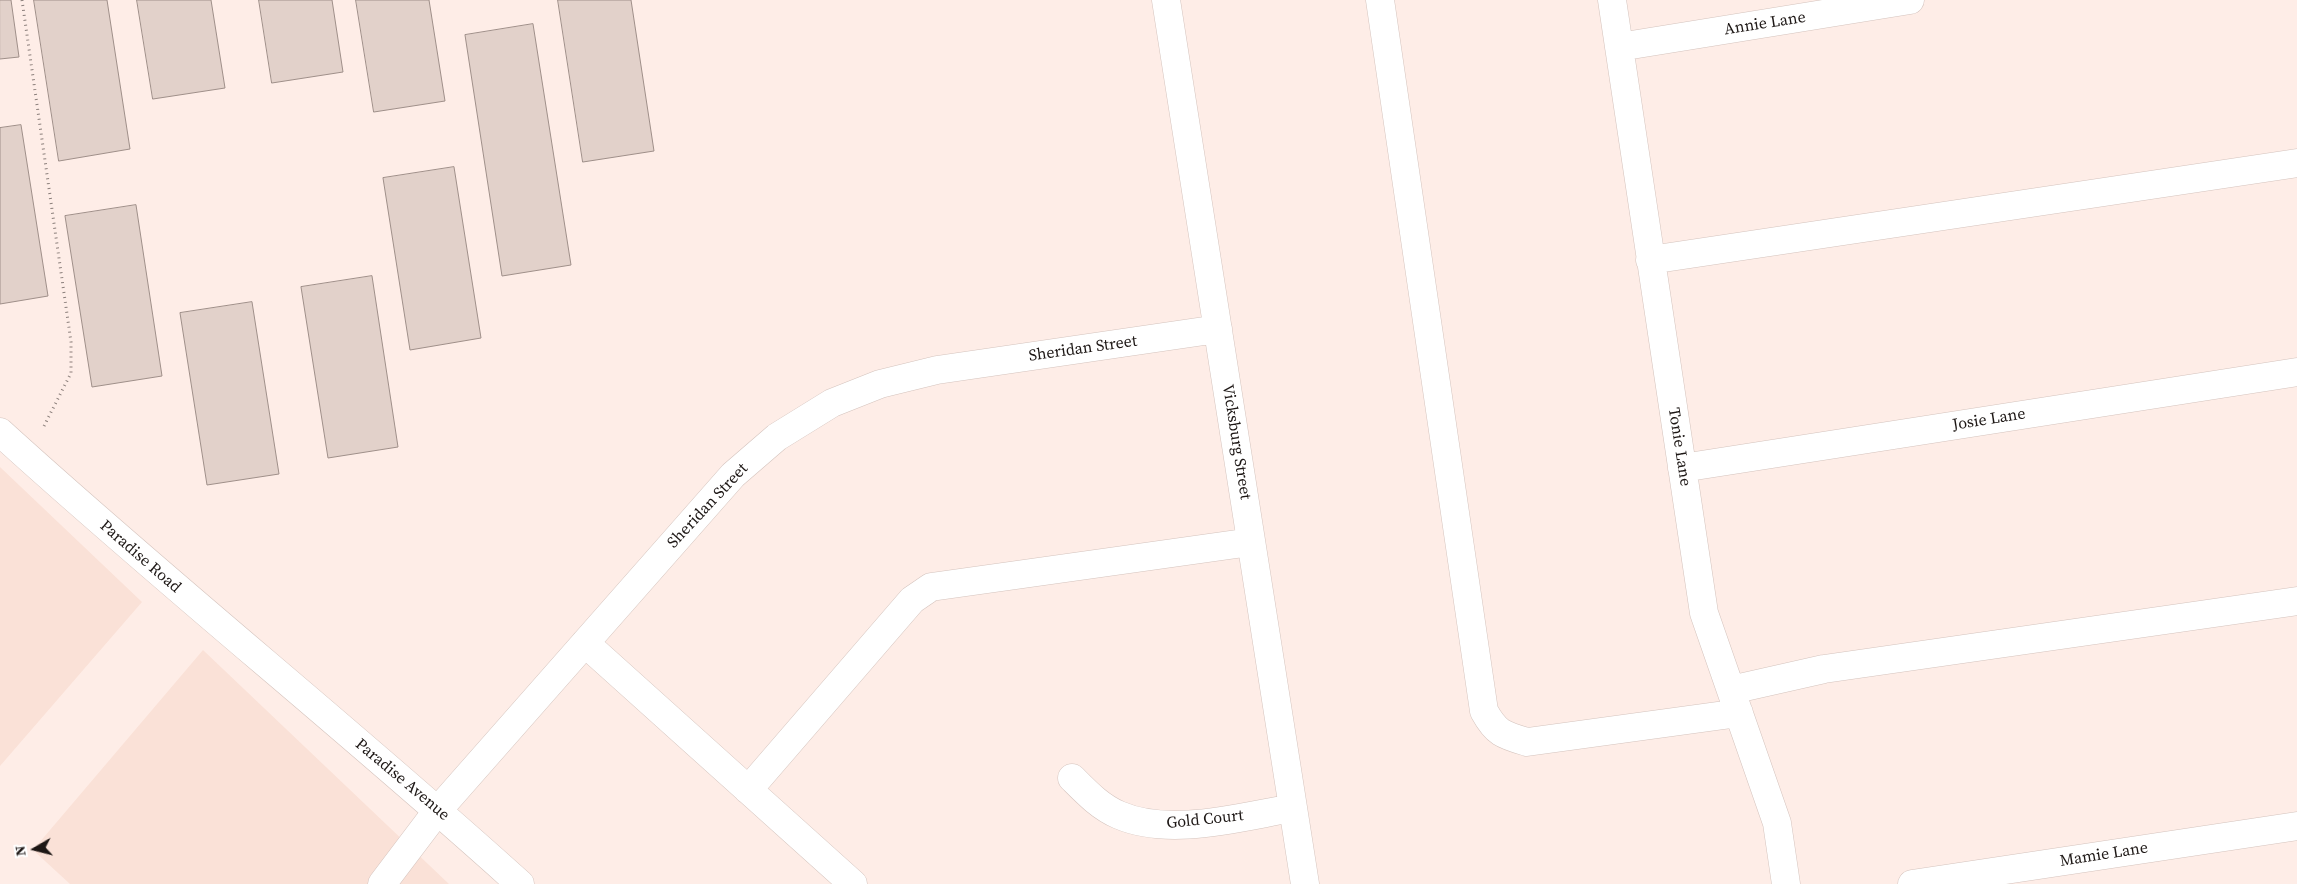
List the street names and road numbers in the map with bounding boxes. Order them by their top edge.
street label: Annie Lane [1723,8,1807,40]
street label: Sheridan Street [1028,332,1138,366]
street label: Vicksburg Street [1217,383,1255,501]
street label: Josie Lane [1951,405,2027,435]
street label: Tonie Lane [1663,406,1695,488]
street label: Sheridan Street [664,460,752,552]
street label: Paradise Road [96,517,184,597]
street label: Paradise Avenue [351,735,453,825]
street label: Gold Court [1165,806,1245,834]
street label: Mamie Lane [2059,839,2149,871]

